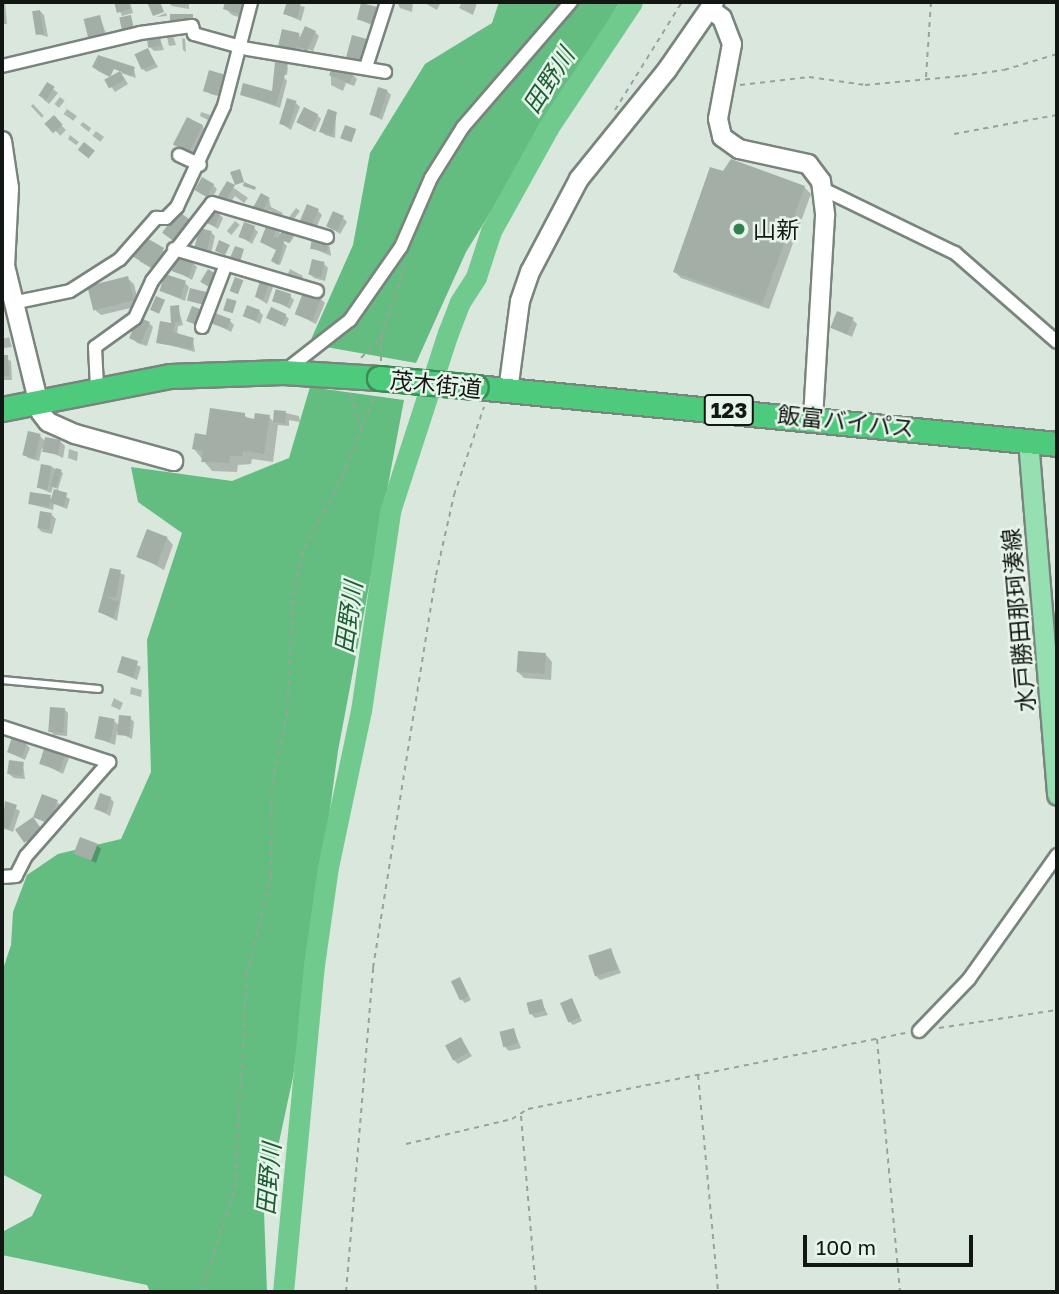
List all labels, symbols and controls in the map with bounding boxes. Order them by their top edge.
water label: 田野川 [516,42,580,118]
place label: 山新 [753,215,799,243]
marker: 山新 [731,221,747,237]
street label: 茂木街道 [389,365,483,403]
road number: 123 [703,392,755,428]
street label: 飯富バイパス [776,400,916,442]
street label: 水戸勝田那珂湊線 [996,527,1040,713]
water label: 田野川 [329,579,367,655]
water label: 田野川 [251,1142,285,1216]
scale bar [807,1220,977,1264]
text: 100 m [816,1234,876,1260]

